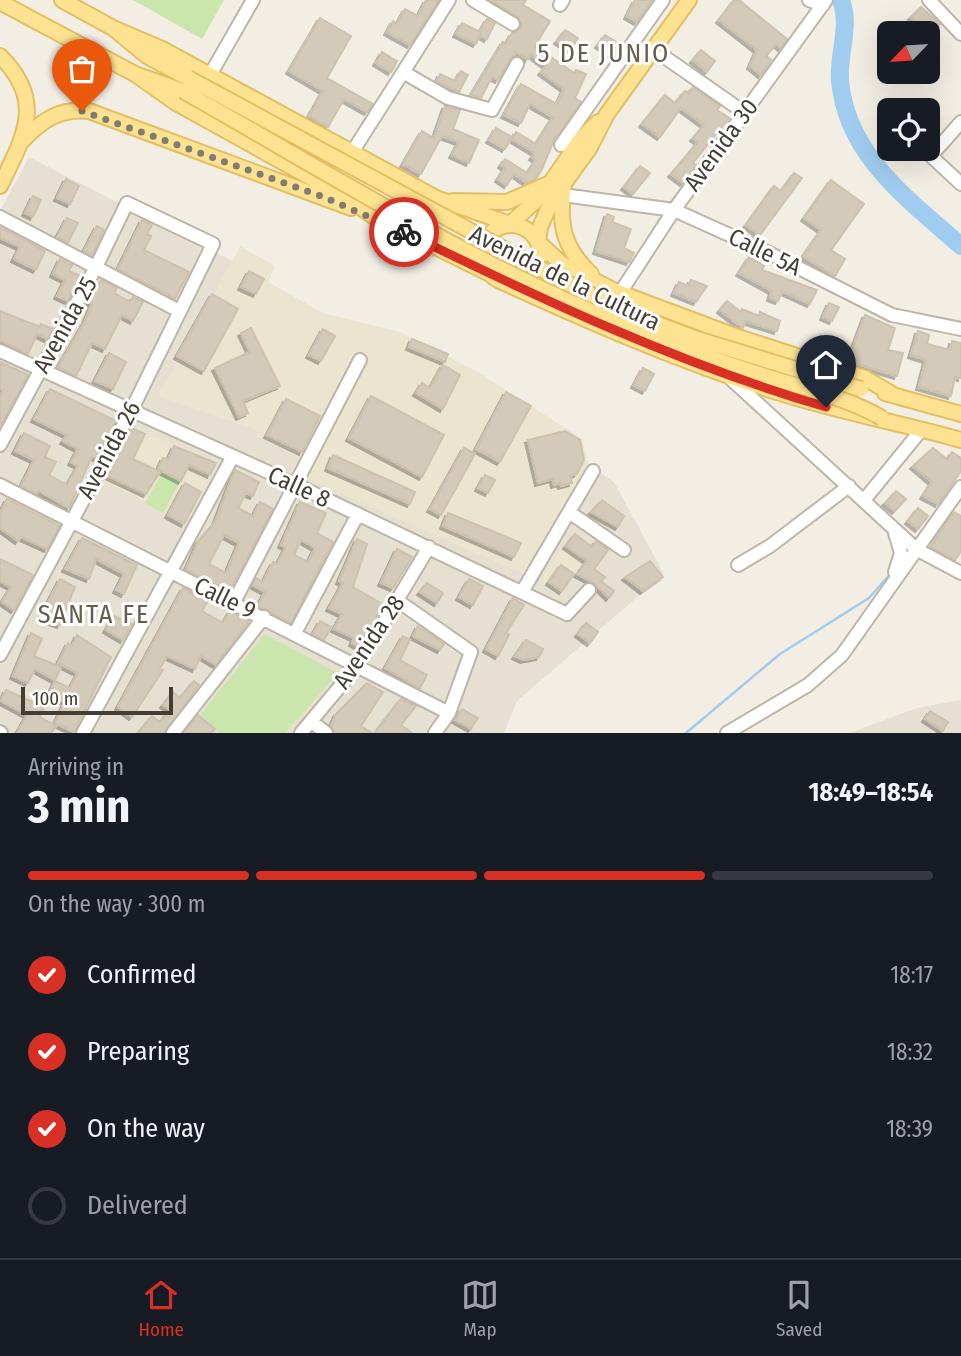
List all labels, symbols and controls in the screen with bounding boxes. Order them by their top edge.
north arrow [877,21,940,84]
map controls [877,21,940,161]
district label: 5 DE JUNIO [538,38,670,69]
pin [52,39,112,111]
icon: bag [63,50,101,88]
street label: Avenida 30 [678,93,764,197]
button: locate [877,98,940,161]
courier [369,197,439,267]
icon: bike [385,213,423,251]
street label: Avenida de la Cultura [465,220,665,336]
street label: Calle 5A [724,223,806,282]
street label: Avenida 25 [27,272,103,378]
pin [796,335,856,407]
icon: home [807,346,845,384]
street label: Avenida 26 [72,396,146,504]
street label: Calle 8 [263,460,335,514]
street label: Calle 9 [190,571,260,625]
street label: Avenida 28 [328,590,410,694]
district label: SANTA FE [38,599,150,630]
scale bar [21,684,173,716]
text: 100 m [32,687,78,710]
text: Arriving in [28,753,124,781]
text: 18:49–18:54 [809,777,933,808]
text: 3 min [28,779,130,834]
text: On the way · 300 m [28,890,205,918]
icon: check [28,956,66,994]
text: Confirmed [87,959,197,990]
text: 18:17 [890,961,933,989]
icon: check [28,1033,66,1071]
text: Preparing [87,1036,189,1067]
text: 18:32 [887,1038,933,1066]
icon: check [28,1110,66,1148]
text: On the way [87,1113,205,1144]
text: 18:39 [886,1115,933,1143]
text: Delivered [87,1190,188,1221]
tab: Home [139,1276,184,1341]
tab: Map [461,1276,499,1341]
tab: Saved [776,1276,822,1341]

